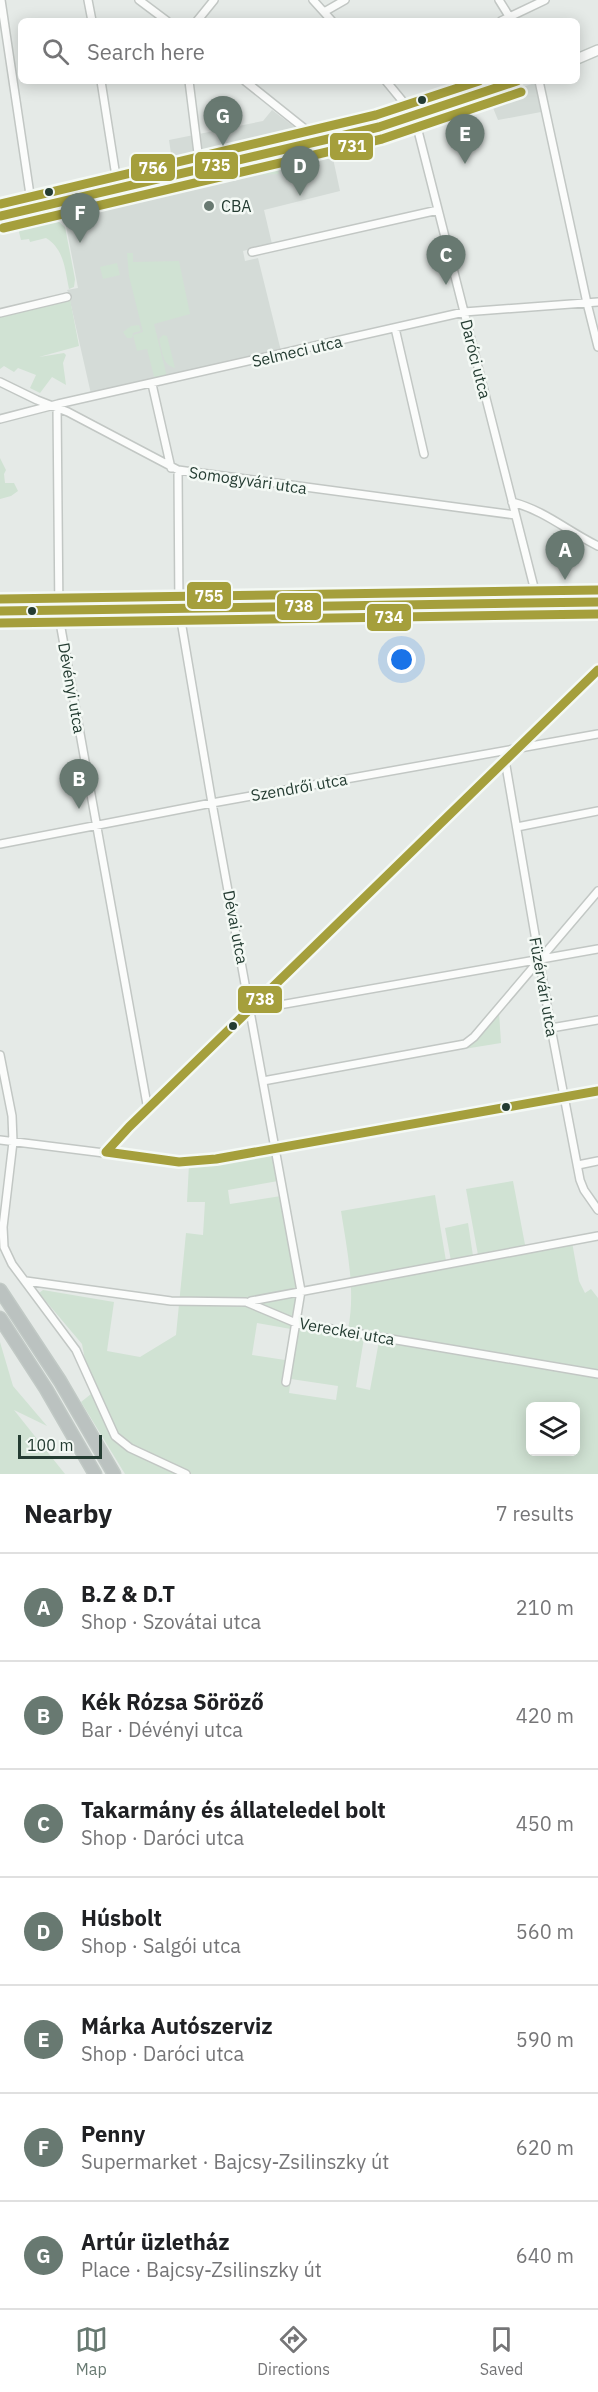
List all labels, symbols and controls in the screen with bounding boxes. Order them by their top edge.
search box [18,18,580,84]
icon: search [39,35,72,68]
text: Search here [87,37,205,66]
unlabelled marker [416,94,428,106]
pin: G [204,96,242,146]
pin: E [446,114,484,164]
line badge: 731 [329,132,374,161]
text: 731 [338,136,367,156]
pin: D [280,146,320,196]
line badge: 735 [194,151,239,180]
line badge: 756 [130,153,176,182]
text: 735 [202,155,231,175]
text: 756 [139,158,168,178]
unlabelled marker [43,186,55,198]
pin: F [60,194,100,243]
place label: CBA [221,196,251,216]
marker: CBA [202,199,216,213]
pin: C [426,236,466,285]
street label: Daróci utca [456,317,496,401]
street label: Selmeci utca [250,331,345,371]
street label: Somogyvári utca [188,462,309,498]
pin: A [546,530,584,580]
line badge: 755 [186,581,232,610]
text: 755 [195,586,224,606]
line badge: 738 [276,592,322,621]
text: 738 [285,596,313,616]
line badge: 734 [366,603,412,632]
unlabelled marker [26,605,38,617]
text: 734 [375,607,404,627]
street label: Dévényi utca [54,641,90,735]
your location [387,645,416,674]
pin: B [60,760,98,809]
street label: Szendrői utca [249,769,349,805]
street label: Dévai utca [219,888,253,966]
street label: Füzérvári utca [525,936,563,1039]
line badge: 738 [237,985,283,1014]
text: 738 [246,989,274,1009]
unlabelled marker [227,1020,239,1032]
unlabelled marker [500,1101,512,1113]
street label: Vereckei utca [298,1313,397,1349]
map controls [526,1402,580,1456]
button: layers [526,1402,580,1456]
scale bar [18,1432,102,1460]
text: 100 m [27,1435,74,1455]
text: Nearby [24,1496,112,1530]
text: 7 results [496,1500,574,1527]
text: B.Z & D.T [81,1579,175,1608]
text: A [37,1594,50,1621]
text: 210 m [516,1594,574,1621]
text: Shop · Szovátai utca [81,1608,261,1635]
text: Kék Rózsa Söröző [81,1687,264,1716]
text: B [37,1702,50,1729]
text: 420 m [516,1702,574,1729]
text: Bar · Dévényi utca [81,1716,243,1743]
text: Takarmány és állateledel bolt [81,1795,386,1824]
text: C [37,1810,50,1837]
text: 450 m [516,1810,574,1837]
text: Shop · Daróci utca [81,1824,244,1851]
text: Húsbolt [81,1903,162,1932]
text: D [37,1918,50,1945]
text: 560 m [516,1918,574,1945]
text: Shop · Salgói utca [81,1932,241,1959]
text: Márka Autószerviz [81,2011,273,2040]
text: E [37,2026,50,2053]
text: 590 m [516,2026,574,2053]
text: Shop · Daróci utca [81,2040,244,2067]
text: Penny [81,2119,145,2148]
text: F [38,2134,49,2161]
text: 620 m [516,2134,574,2161]
text: Supermarket · Bajcsy-Zsilinszky út [81,2148,389,2175]
text: Artúr üzletház [81,2227,230,2256]
text: G [36,2242,51,2269]
text: 640 m [516,2242,574,2269]
text: Place · Bajcsy-Zsilinszky út [81,2256,322,2283]
tab: Map [75,2323,108,2379]
tab: Directions [257,2323,330,2379]
tab: Saved [480,2323,523,2379]

